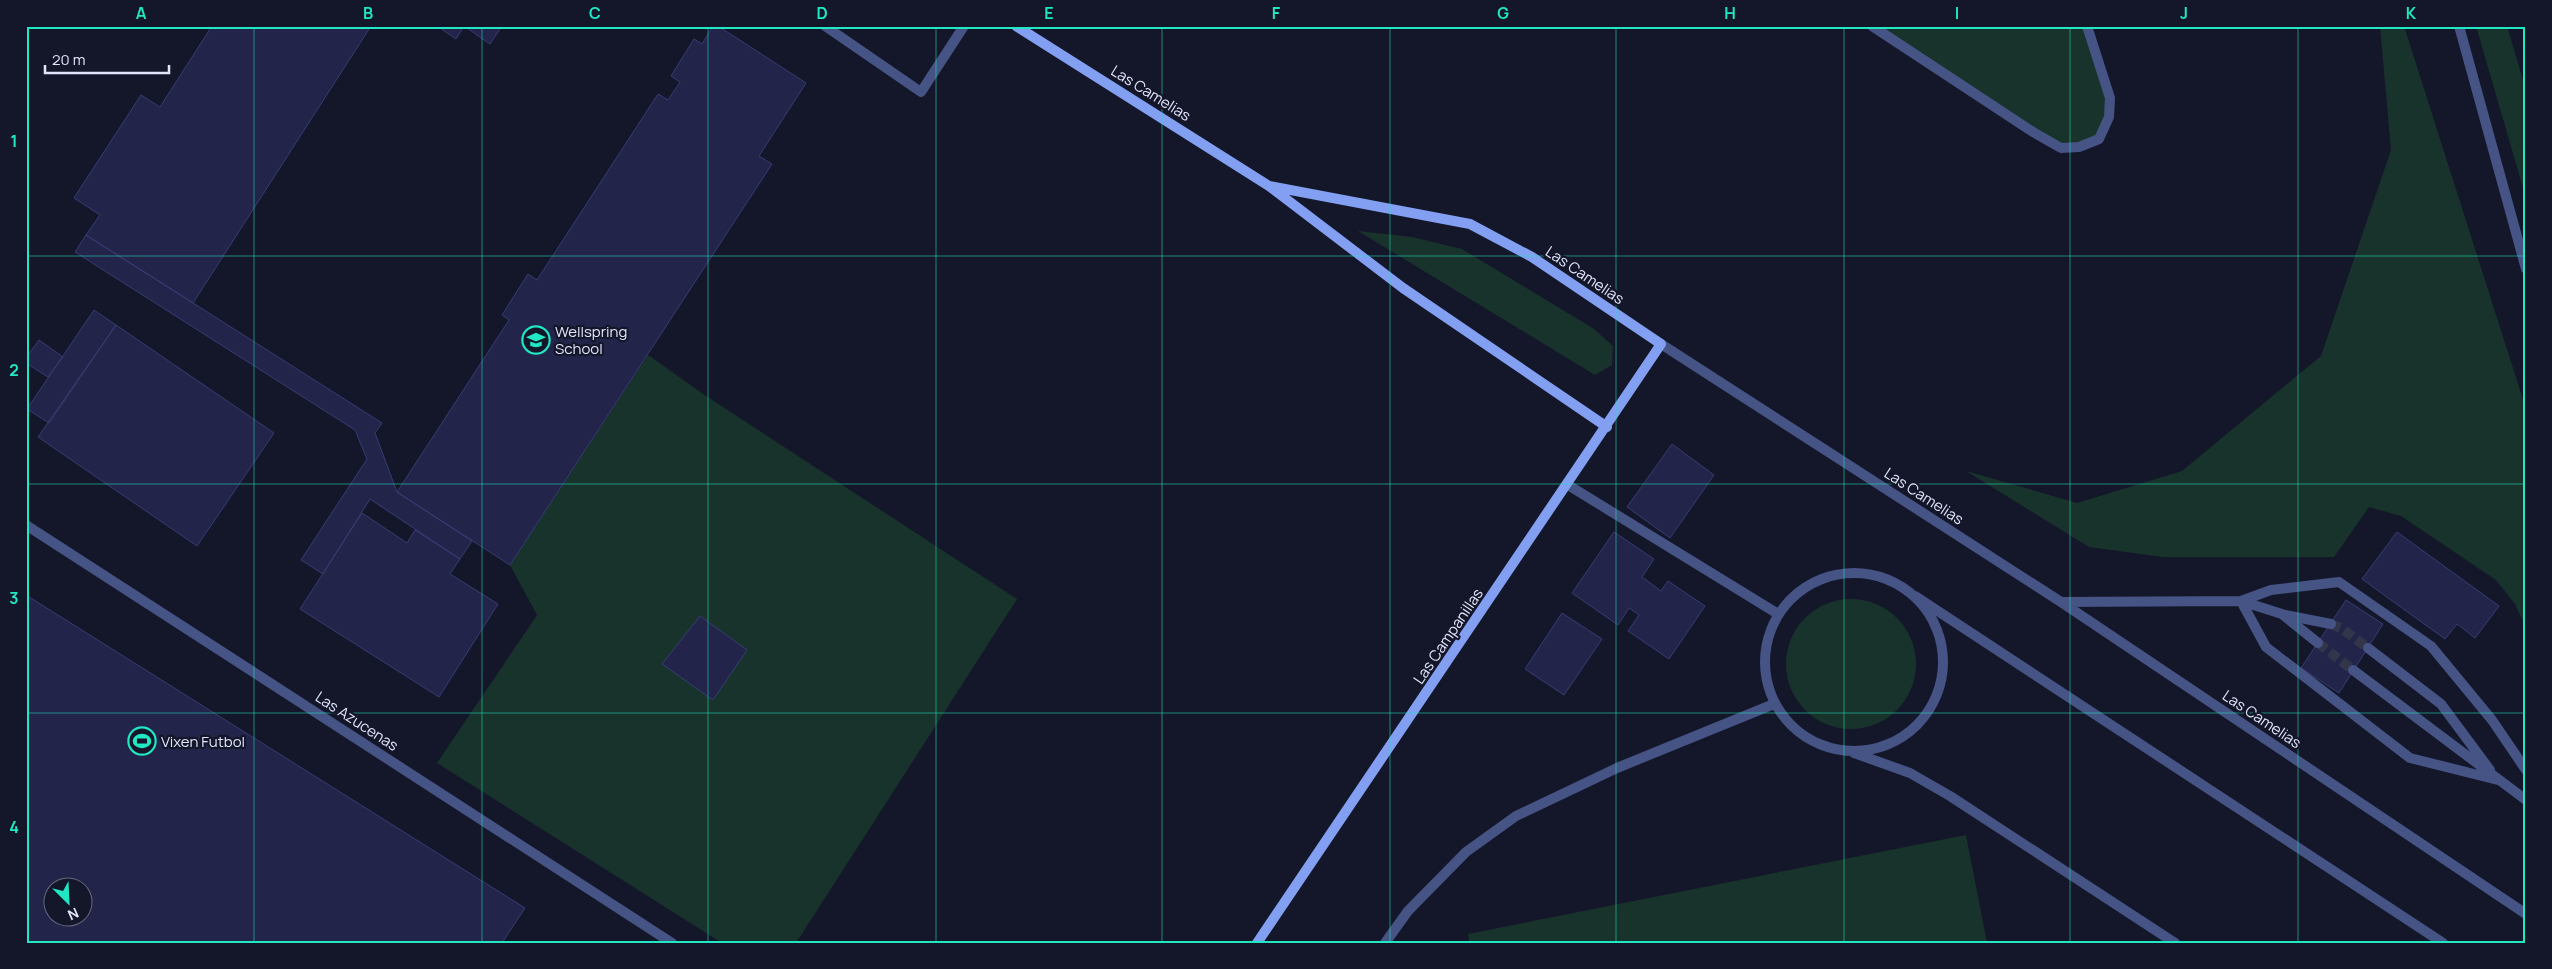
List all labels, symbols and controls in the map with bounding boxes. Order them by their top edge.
text: A [136,2,147,24]
text: B [363,2,373,24]
text: C [589,2,601,24]
text: D [816,2,828,24]
text: E [1044,2,1054,24]
text: F [1272,2,1281,24]
text: G [1497,2,1509,24]
text: H [1724,2,1736,24]
text: I [1955,2,1959,24]
text: J [2180,2,2188,24]
text: K [2406,2,2417,24]
scale bar [45,42,169,74]
text: 20 m [52,49,85,70]
street label: Las Camelias [1107,60,1195,126]
text: 1 [10,130,18,152]
street label: Las Camelias [1542,241,1629,309]
place label: Wellspring School [555,321,627,359]
school or university icon: Wellspring School [521,325,551,355]
text: 2 [9,359,19,381]
street label: Las Camelias [1880,463,1968,530]
street label: Las Campanillas [1408,584,1488,688]
text: 3 [9,587,19,609]
street label: Las Camelias [2219,685,2306,753]
street label: Las Azucenas [311,686,403,756]
sports icon: Vixen Futbol [127,726,157,756]
place label: Vixen Futbol [161,731,245,752]
text: 4 [9,816,19,838]
north arrow [42,876,92,926]
text: N [65,904,82,925]

